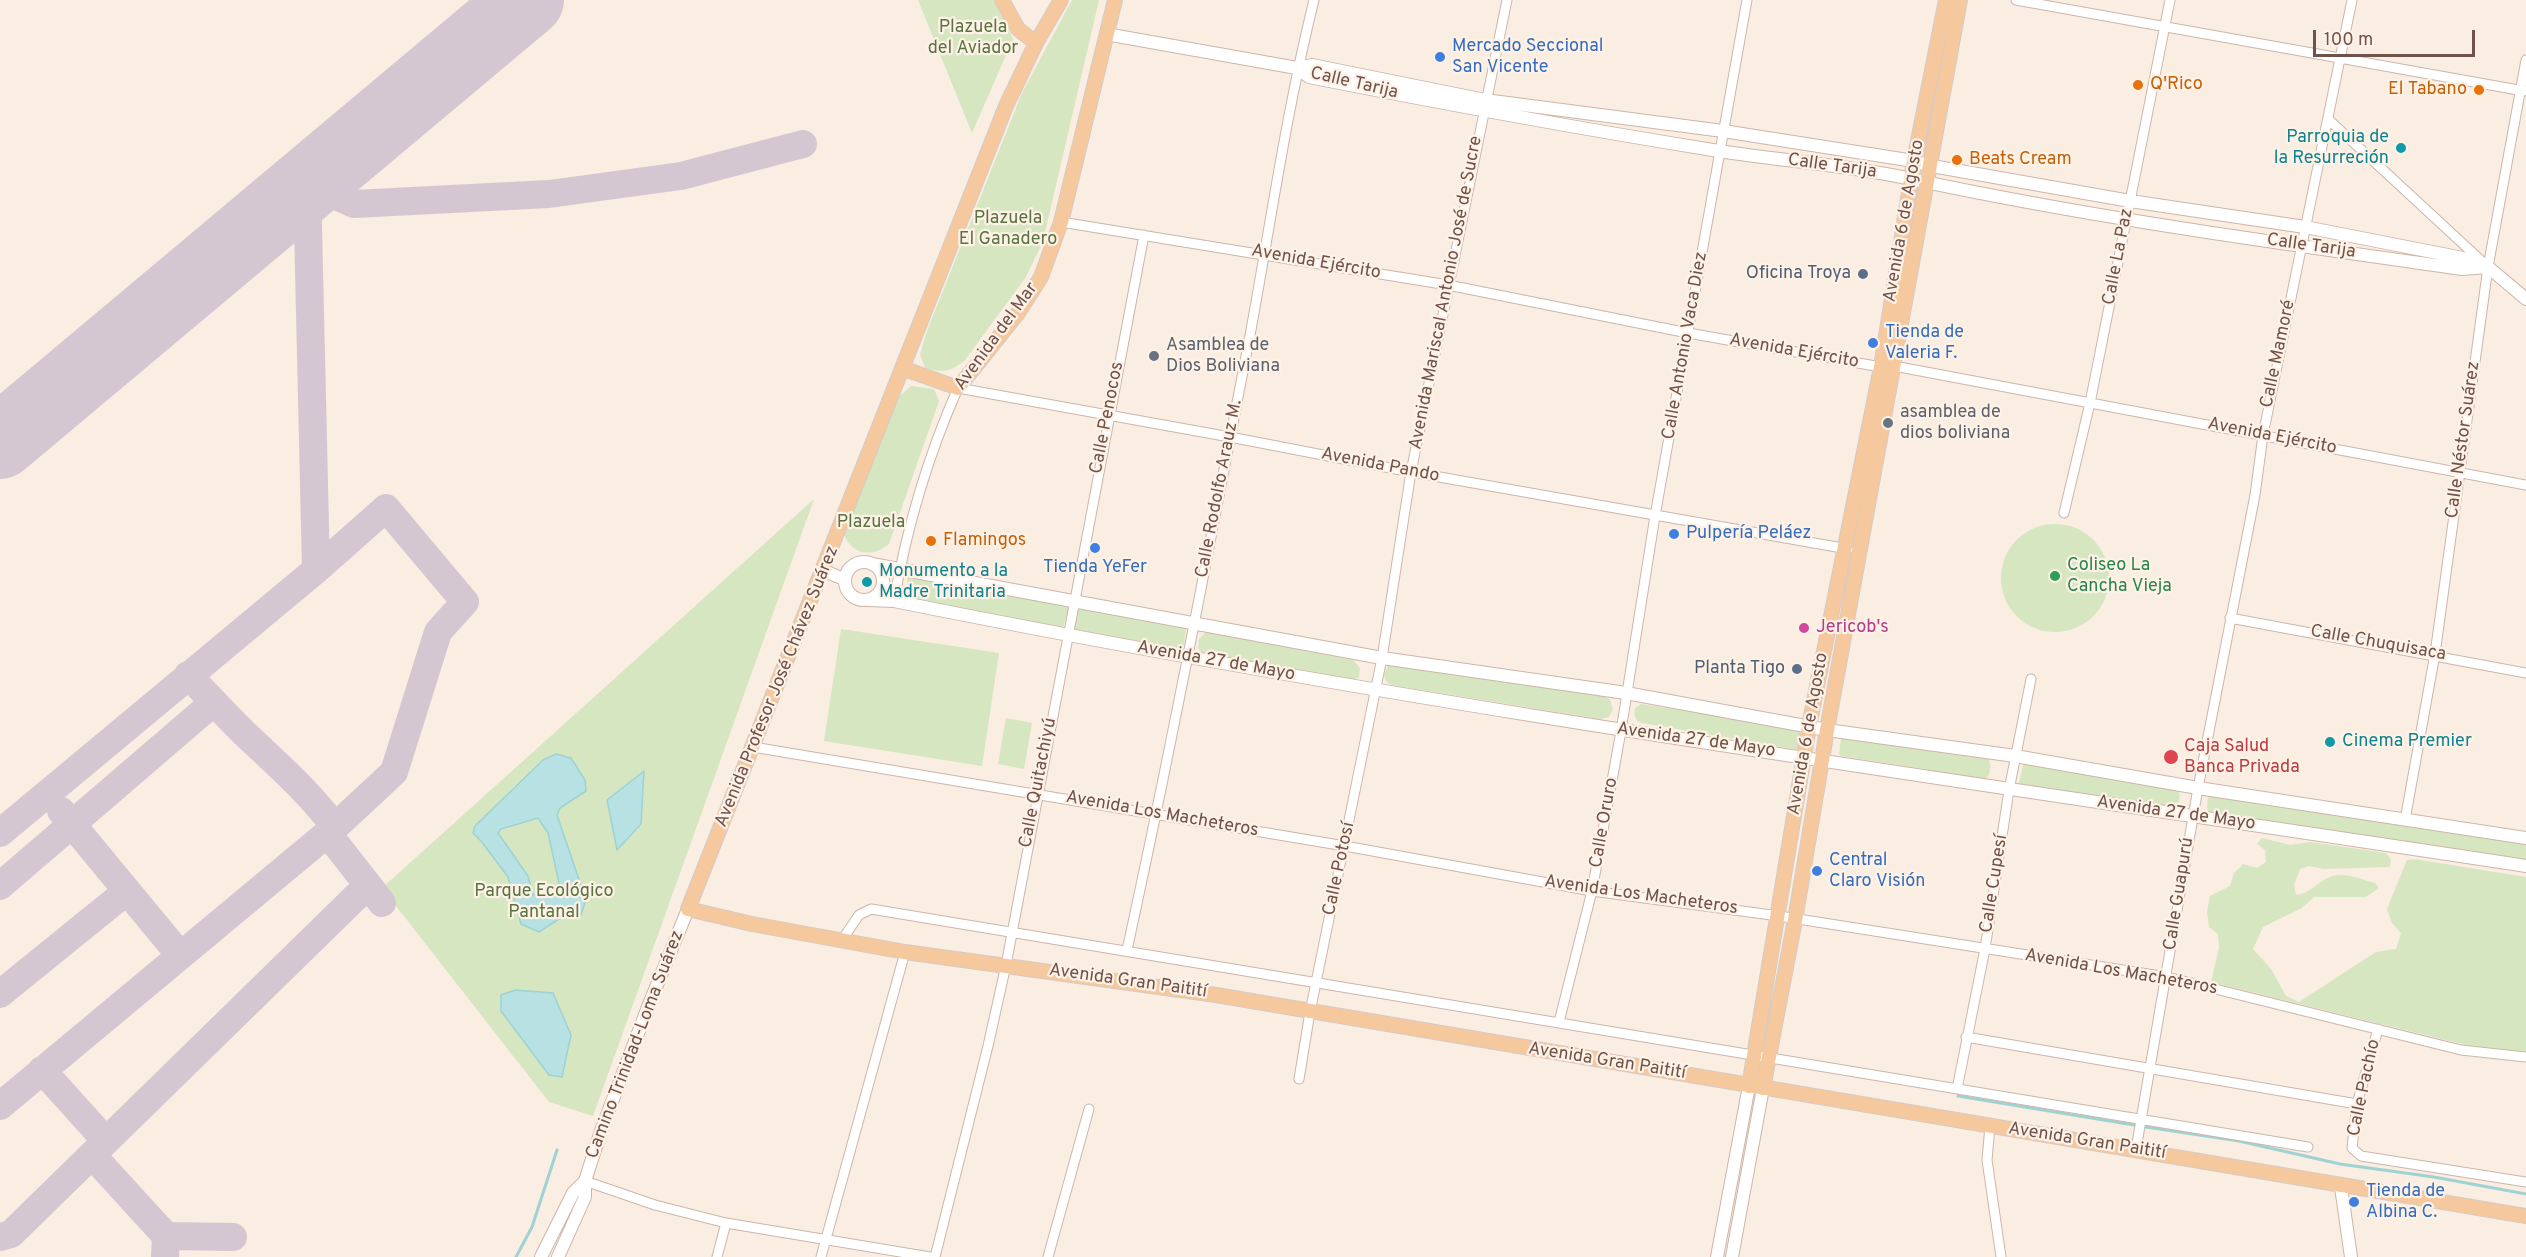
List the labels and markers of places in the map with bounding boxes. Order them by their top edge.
place label: Mercado Seccional San Vicente [1452,36,1603,78]
marker: Mercado Seccional San Vicente [1433,50,1447,64]
place label: Q'Rico [2150,74,2203,96]
marker: Q'Rico [2131,78,2145,92]
place label: El Tabano [2388,79,2467,101]
marker: El Tabano [2472,83,2486,97]
place label: Parroquia de la Resurreción [2274,127,2389,170]
marker: Parroquia de la Resurreción [2394,141,2408,155]
place label: Beats Cream [1969,149,2072,171]
marker: Beats Cream [1950,153,1964,167]
place label: Oficina Troya [1746,263,1851,285]
marker: Oficina Troya [1856,267,1870,281]
place label: Tienda de Valeria F. [1885,322,1964,364]
place label: Asamblea de Dios Boliviana [1166,335,1280,378]
marker: Tienda de Valeria F. [1866,336,1880,350]
marker: Asamblea de Dios Boliviana [1147,349,1161,363]
place label: asamblea de dios boliviana [1900,402,2010,444]
marker: asamblea de dios boliviana [1881,416,1895,430]
place label: Pulpería Peláez [1686,523,1811,545]
marker: Pulpería Peláez [1667,527,1681,541]
place label: Flamingos [943,530,1026,552]
marker: Flamingos [924,534,938,548]
marker: Tienda YeFer [1088,541,1102,555]
place label: Coliseo La Cancha Vieja [2067,555,2172,598]
place label: Tienda YeFer [1043,557,1147,579]
place label: Monumento a la Madre Trinitaria [879,561,1008,604]
marker: Coliseo La Cancha Vieja [2048,569,2062,583]
marker: Monumento a la Madre Trinitaria [860,575,874,589]
place label: Jericob's [1816,617,1889,639]
marker: Jericob's [1797,621,1811,635]
place label: Planta Tigo [1694,658,1785,680]
marker: Planta Tigo [1790,662,1804,676]
place label: Cinema Premier [2342,731,2472,753]
marker: Cinema Premier [2323,735,2337,749]
place label: Caja Salud Banca Privada [2184,736,2300,778]
marker: Caja Salud Banca Privada [2162,748,2180,766]
place label: Central Claro Visión [1829,850,1925,892]
marker: Central Claro Visión [1810,864,1824,878]
place label: Tienda de Albina C. [2366,1181,2445,1224]
marker: Tienda de Albina C. [2347,1195,2361,1209]

